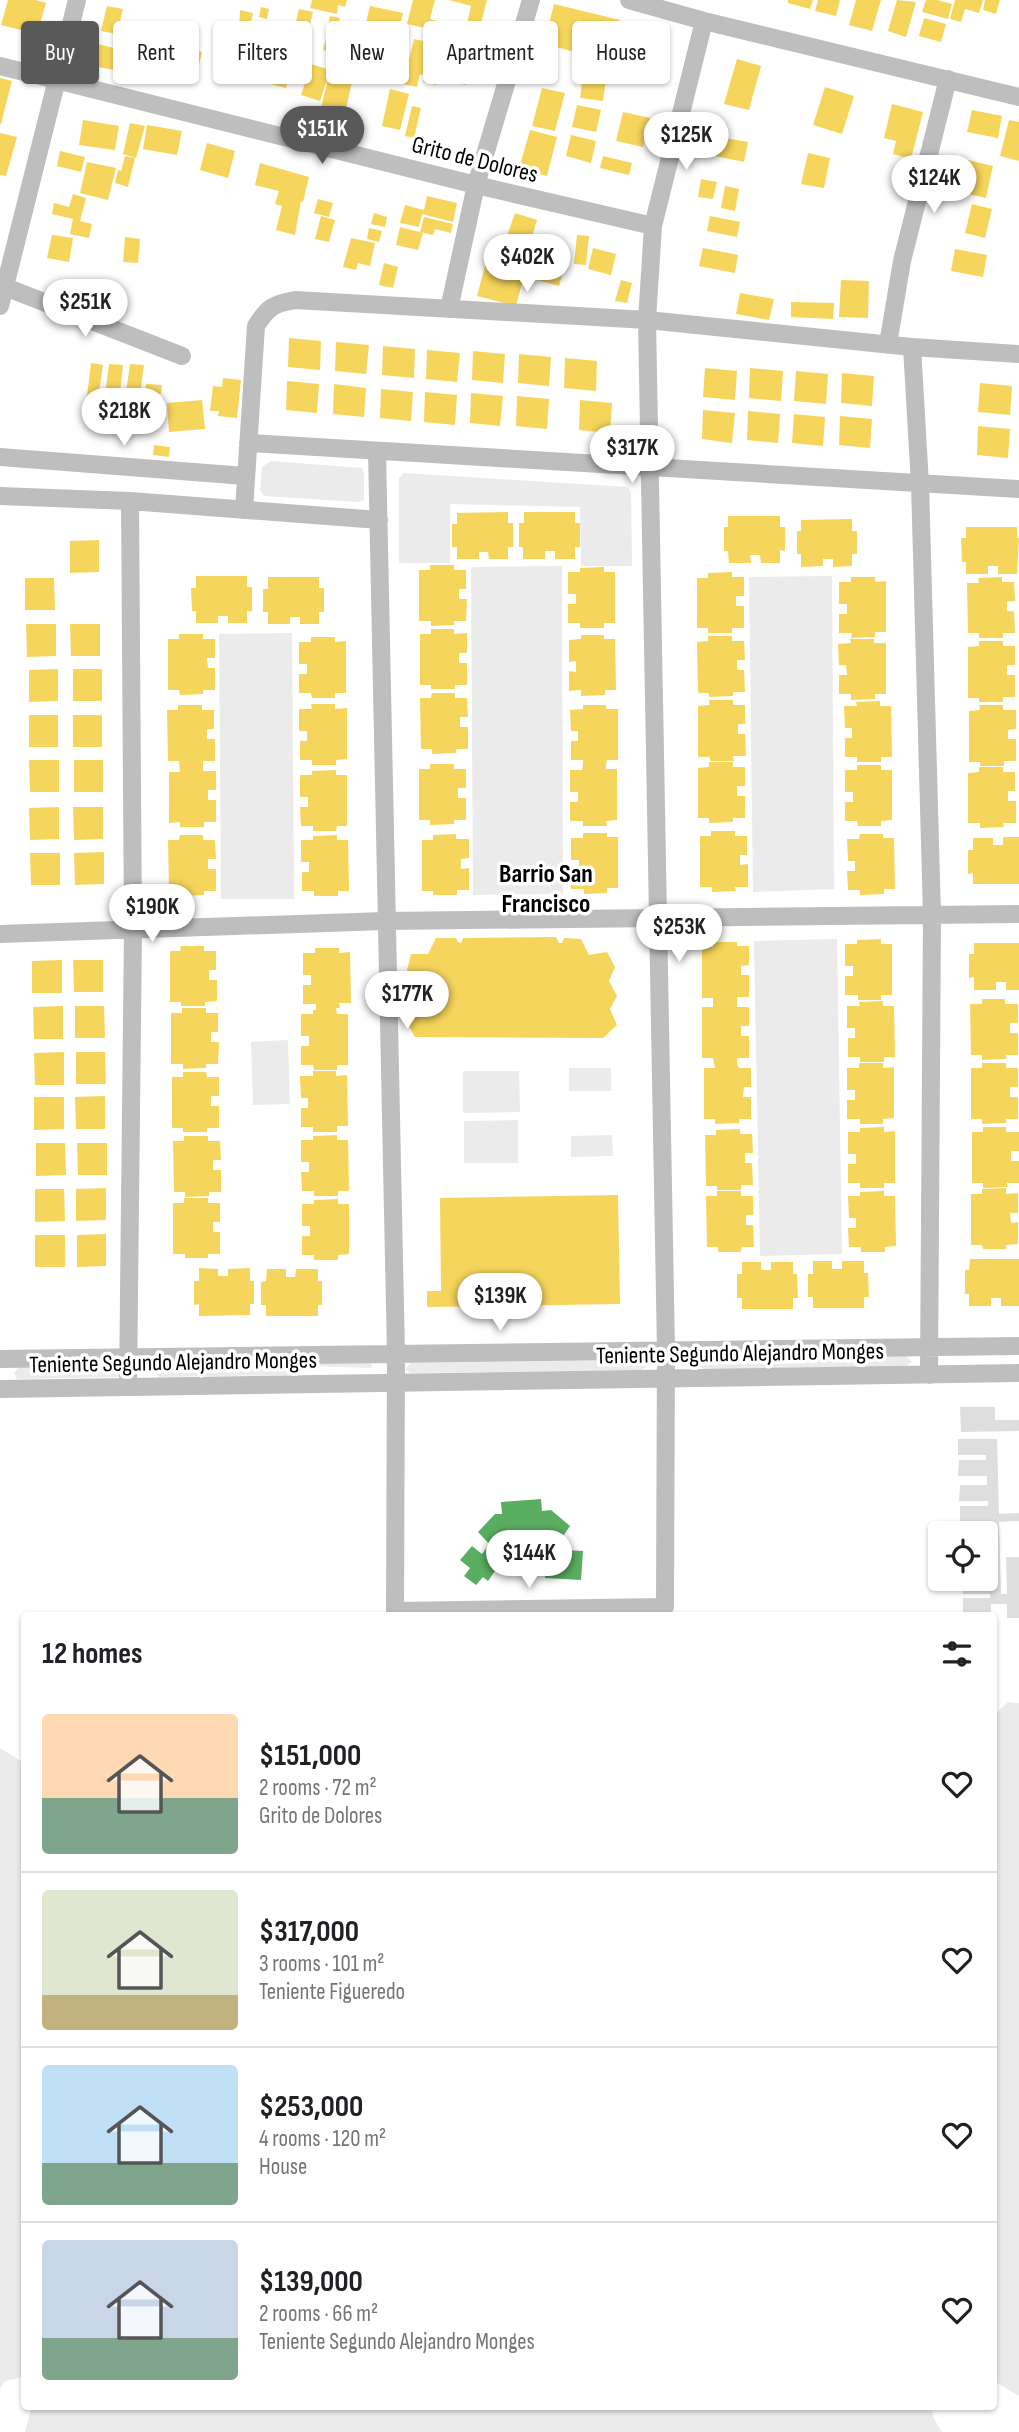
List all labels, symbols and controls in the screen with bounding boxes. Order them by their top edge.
chip: Buy [21,21,99,84]
chip: Rent [113,21,199,84]
chip: Filters [213,21,312,84]
chip: New [326,21,409,84]
chip: Apartment [423,21,558,84]
chip: House [572,21,670,84]
pin: $151K [273,106,371,166]
pin: $125K [637,113,735,172]
text: $151K [296,115,348,143]
text: $125K [660,121,712,149]
street label: Grito de Dolores [409,130,541,189]
pin: $124K [885,156,983,215]
text: $124K [907,164,961,192]
pin: $402K [478,234,576,294]
text: $402K [500,243,554,271]
pin: $251K [36,280,134,339]
text: $251K [59,288,111,316]
pin: $218K [75,388,173,448]
text: $218K [97,397,151,425]
pin: $317K [583,426,681,485]
text: $317K [606,434,658,462]
district label: Barrio San Francisco [499,859,593,920]
pin: $190K [103,884,201,944]
text: $190K [125,893,179,921]
pin: $253K [630,904,728,964]
text: $253K [652,913,706,941]
pin: $177K [358,972,456,1031]
text: $177K [381,980,433,1008]
pin: $139K [451,1274,549,1333]
text: $139K [473,1282,527,1310]
street label: Teniente Segundo Alejandro Monges [596,1336,884,1371]
street label: Teniente Segundo Alejandro Monges [29,1345,317,1380]
map controls [928,1521,998,1591]
button: locate [928,1521,998,1591]
pin: $144K [480,1530,578,1590]
text: $144K [502,1539,556,1567]
icon: filters [938,1635,976,1673]
text: 12 homes [42,1636,143,1672]
text: $151,000 [259,1738,361,1774]
icon: home [98,1742,182,1826]
icon: heart [938,1765,976,1803]
text: 2 rooms · 72 m² [259,1774,377,1802]
text: Grito de Dolores [259,1802,382,1830]
text: $317,000 [259,1914,359,1950]
icon: home [98,1918,182,2002]
icon: heart [938,1941,976,1979]
text: 3 rooms · 101 m² [259,1950,384,1978]
text: Teniente Figueredo [259,1978,405,2006]
text: $253,000 [259,2089,363,2125]
icon: home [98,2093,182,2177]
icon: heart [938,2116,976,2154]
text: 4 rooms · 120 m² [259,2125,386,2153]
text: House [259,2153,307,2181]
text: $139,000 [259,2264,363,2300]
icon: home [98,2268,182,2352]
icon: heart [938,2291,976,2329]
text: 2 rooms · 66 m² [259,2300,378,2328]
text: Teniente Segundo Alejandro Monges [259,2328,535,2356]

